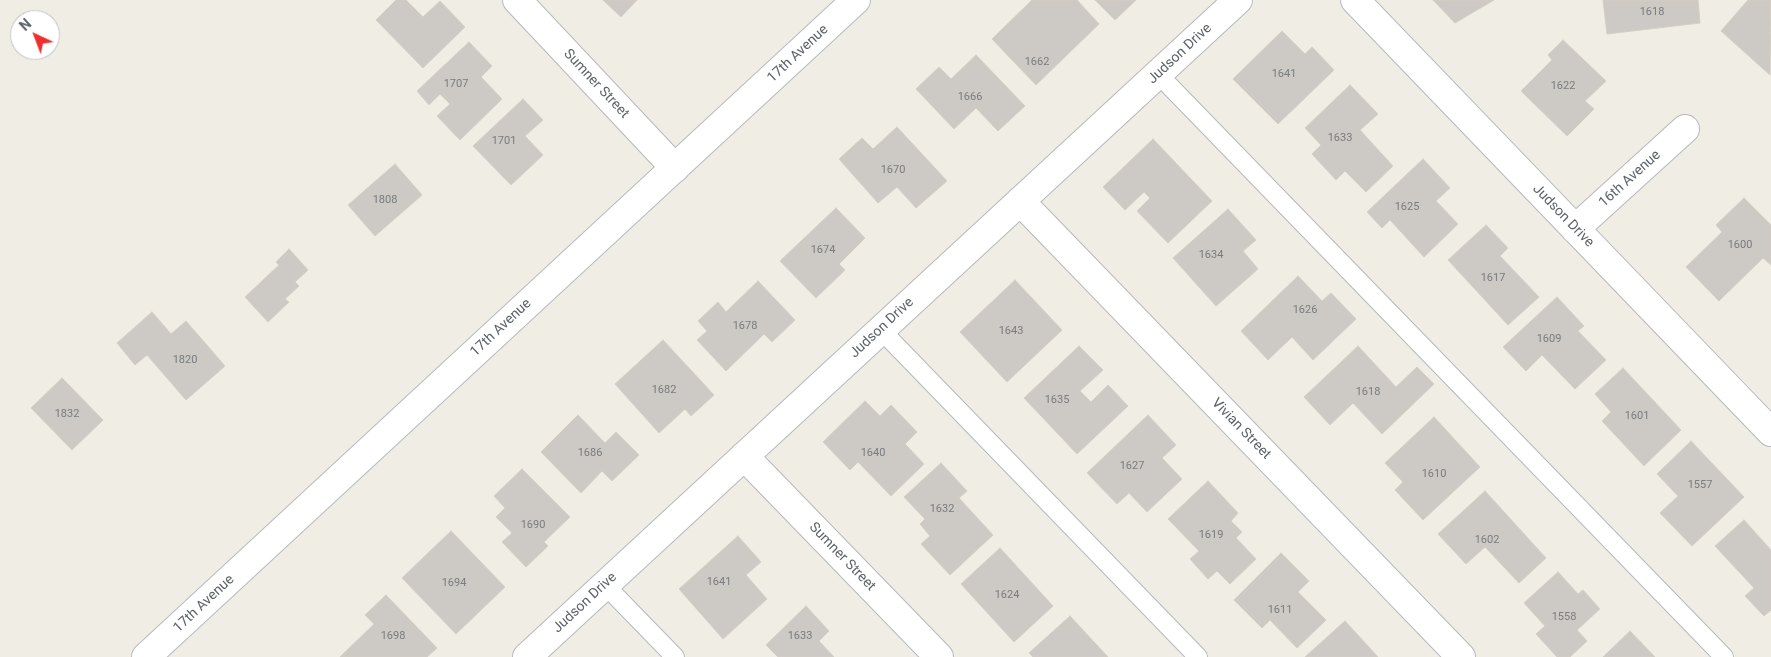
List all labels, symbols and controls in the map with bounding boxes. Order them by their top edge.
house number: 1618 [1640,5,1664,19]
north arrow [10,10,60,60]
text: N [16,16,35,34]
street label: Judson Drive [1145,20,1215,88]
street label: 17th Avenue [764,22,832,86]
street label: Sumner Street [560,46,632,122]
house number: 1662 [1025,55,1049,69]
house number: 1641 [1272,67,1296,81]
house number: 1707 [444,77,468,91]
house number: 1622 [1551,79,1575,93]
house number: 1666 [958,90,982,104]
house number: 1633 [1328,131,1352,145]
house number: 1701 [492,134,516,148]
street label: 16th Avenue [1596,147,1664,211]
house number: 1670 [881,163,905,177]
street label: Judson Drive [1529,181,1597,251]
house number: 1808 [373,193,397,207]
house number: 1625 [1395,200,1419,214]
house number: 1600 [1728,238,1752,252]
house number: 1674 [811,243,835,257]
house number: 1634 [1199,248,1223,262]
house number: 1617 [1481,271,1505,285]
street label: Judson Drive [847,294,917,362]
street label: 17th Avenue [467,296,535,360]
house number: 1626 [1293,303,1317,317]
house number: 1678 [733,319,757,333]
house number: 1643 [999,324,1023,338]
house number: 1609 [1537,332,1561,346]
house number: 1820 [173,353,197,367]
house number: 1682 [652,383,676,397]
house number: 1618 [1356,385,1380,399]
house number: 1635 [1045,393,1069,407]
street label: Vivian Street [1208,395,1274,463]
house number: 1832 [55,407,79,421]
house number: 1601 [1625,409,1649,423]
house number: 1686 [578,446,602,460]
house number: 1640 [861,446,885,460]
house number: 1627 [1120,459,1144,473]
house number: 1610 [1422,467,1446,481]
house number: 1557 [1688,478,1712,492]
house number: 1632 [930,502,954,516]
house number: 1690 [521,518,545,532]
street label: Sumner Street [805,519,879,595]
house number: 1619 [1199,528,1223,542]
house number: 1602 [1475,533,1499,547]
street label: Judson Drive [550,569,620,637]
street label: 17th Avenue [170,572,238,636]
house number: 1641 [707,575,731,589]
house number: 1694 [442,576,466,590]
house number: 1624 [995,588,1019,602]
house number: 1611 [1268,603,1292,617]
house number: 1558 [1552,610,1576,624]
house number: 1698 [381,629,405,643]
house number: 1633 [788,629,812,643]

